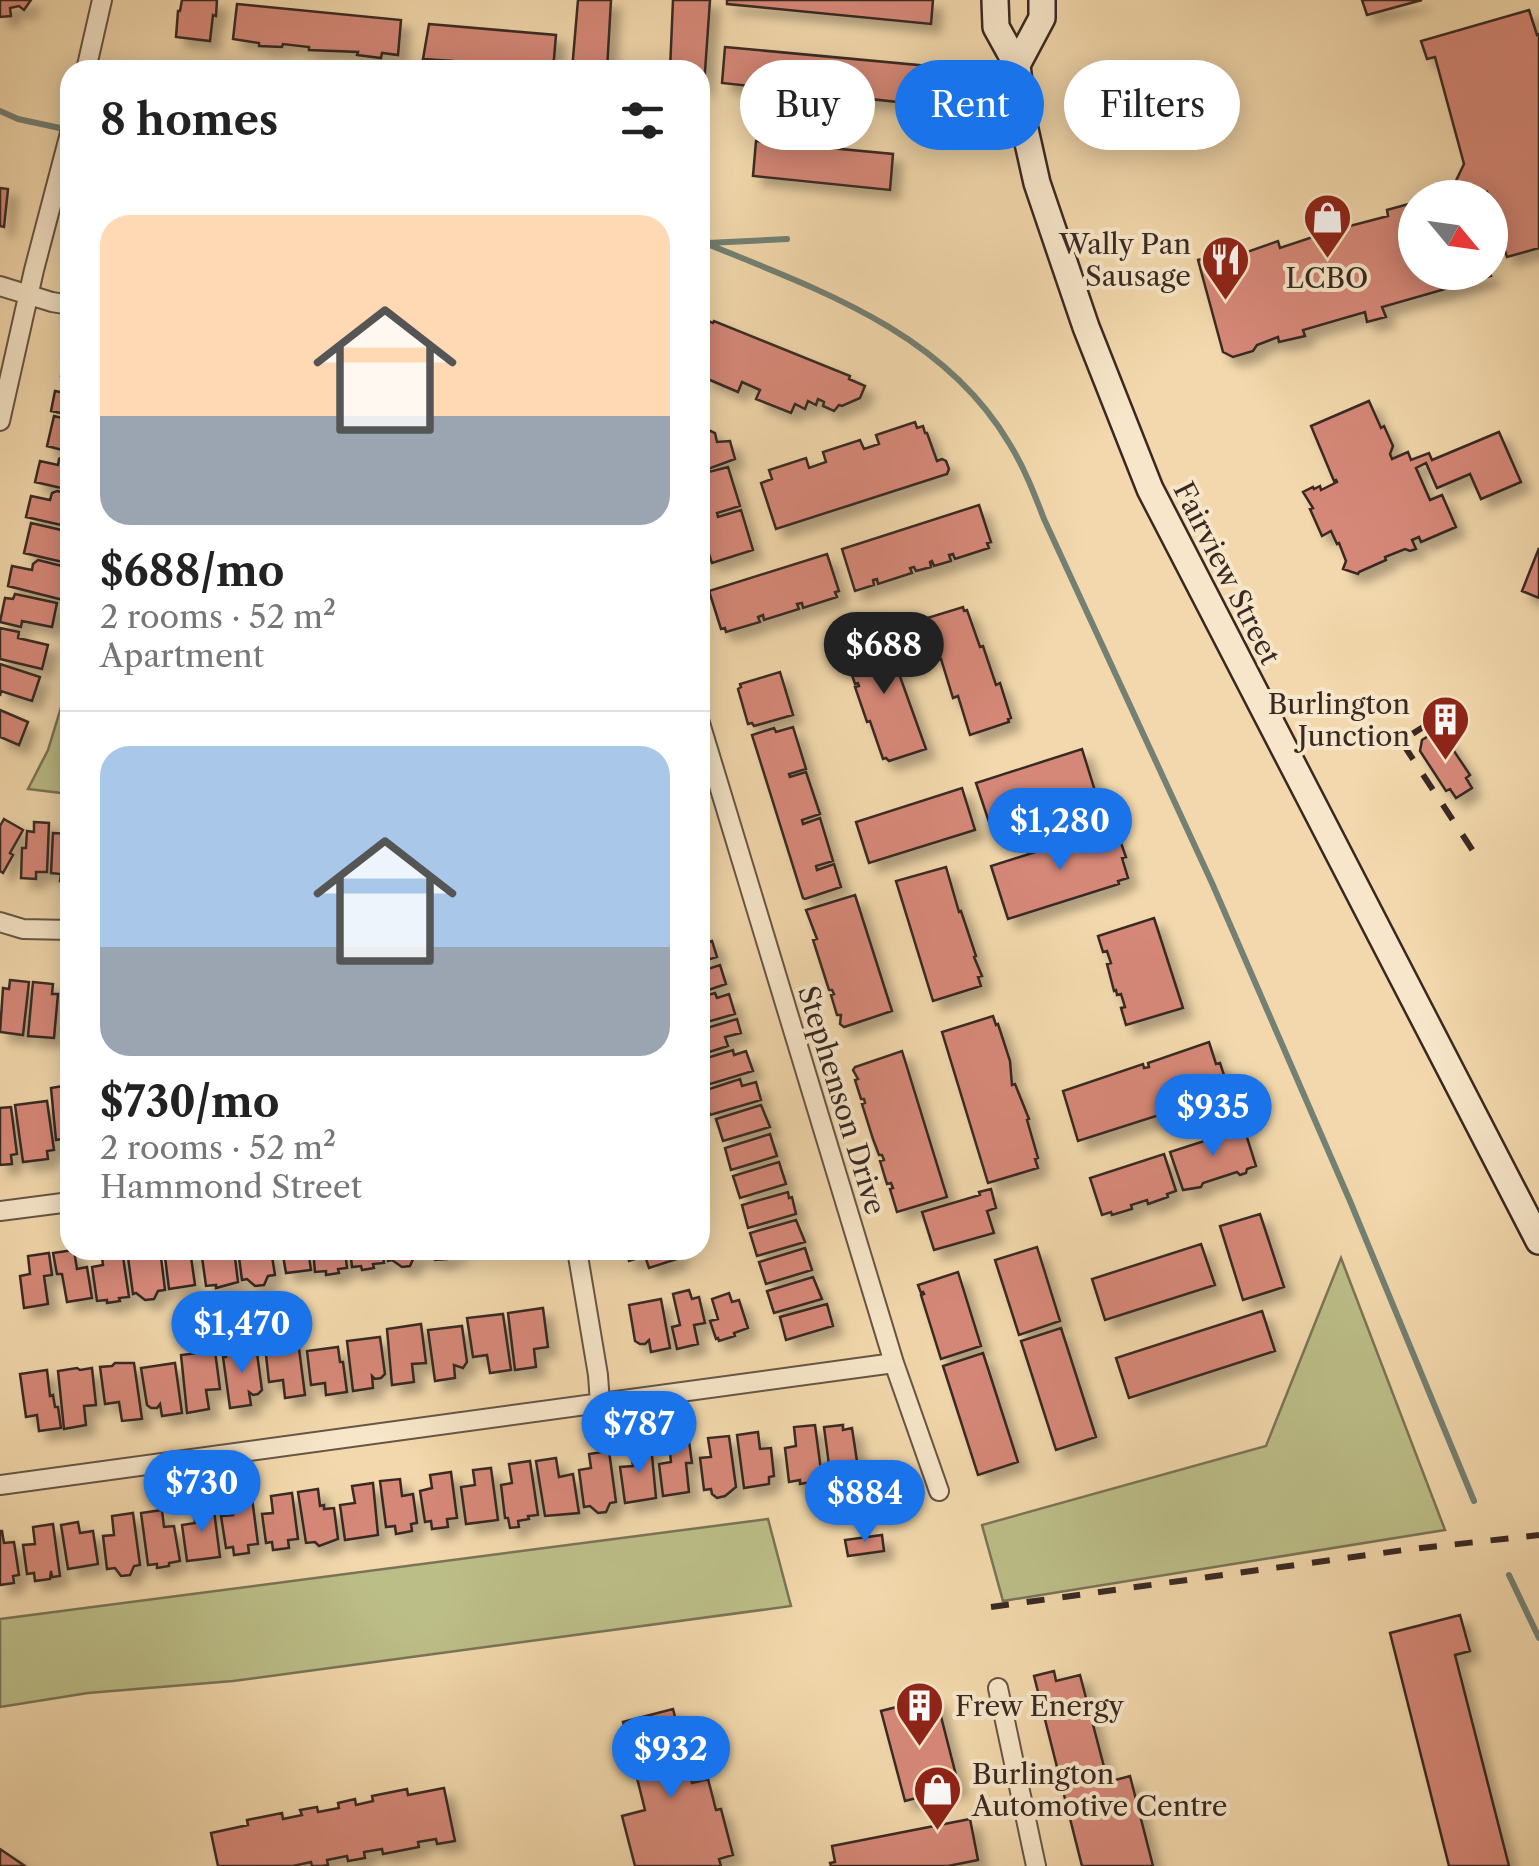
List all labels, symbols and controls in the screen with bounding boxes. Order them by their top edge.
chip: Buy [740,60,875,150]
chip: Rent [895,60,1044,150]
chip: Filters [1064,60,1240,150]
icon: filters [615,93,670,148]
text: 8 homes [100,94,278,146]
north arrow [1398,180,1508,290]
map controls [1398,180,1508,290]
shop icon: LCBO [1301,192,1353,260]
place label: Wally Pan Sausage [1058,227,1191,293]
restaurant icon: Wally Pan Sausage [1200,234,1252,302]
place label: LCBO [1286,261,1368,295]
icon: home [295,280,475,460]
street label: Fairview Street [1166,476,1288,670]
text: $688/mo [100,545,285,597]
text: 2 rooms · 52 m² [100,597,336,636]
pin: $688 [825,612,943,697]
text: $688 [846,625,922,664]
text: Apartment [100,636,264,675]
place label: Burlington Junction [1268,687,1410,753]
building icon: Burlington Junction [1419,694,1471,762]
pin: $1,280 [979,788,1141,873]
text: $1,280 [1010,801,1110,840]
icon: home [295,811,475,991]
street label: Stephenson Drive [791,981,893,1219]
pin: $935 [1154,1074,1272,1159]
text: $730/mo [100,1076,279,1128]
text: $935 [1177,1087,1249,1126]
text: 2 rooms · 52 m² [100,1128,336,1167]
text: Hammond Street [100,1167,362,1206]
pin: $1,470 [161,1291,323,1376]
text: $1,470 [193,1304,291,1343]
pin: $787 [580,1391,698,1476]
text: $787 [604,1404,674,1443]
pin: $730 [143,1450,261,1535]
pin: $884 [806,1460,924,1545]
text: $730 [165,1463,239,1502]
text: $884 [827,1473,903,1512]
building icon: Frew Energy [894,1680,946,1748]
place label: Frew Energy [955,1689,1124,1723]
pin: $932 [612,1716,730,1801]
text: $932 [634,1729,708,1768]
place label: Burlington Automotive Centre [971,1757,1227,1823]
shop icon: Burlington Automotive Centre [911,1764,963,1832]

